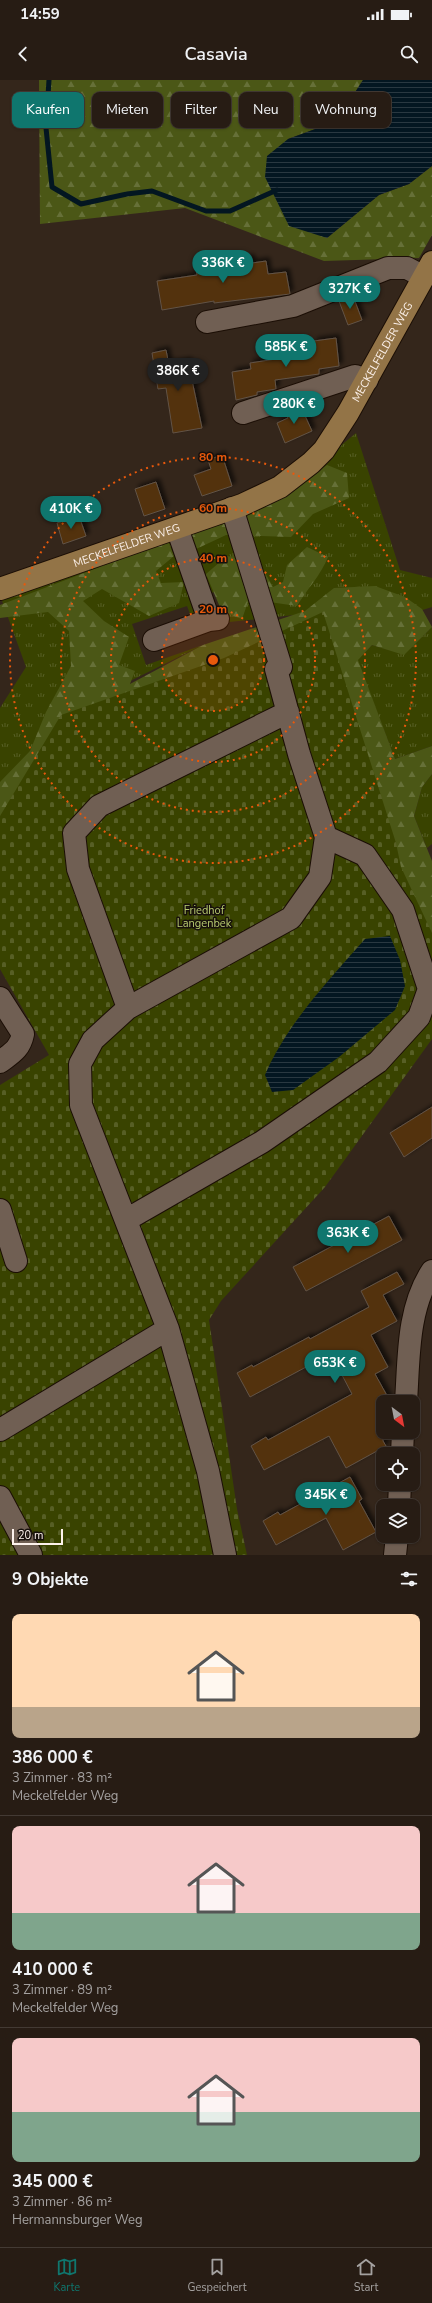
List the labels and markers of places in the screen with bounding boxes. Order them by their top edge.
pin: 336K € [190,250,256,284]
pin: 327K € [317,276,383,310]
pin: 585K € [253,334,319,368]
pin: 386K € [145,358,211,392]
pin: 280K € [261,391,327,425]
pin: 410K € [38,496,104,530]
centre of rings [206,653,220,667]
pin: 363K € [315,1220,381,1254]
pin: 653K € [302,1350,368,1384]
pin: 345K € [293,1482,359,1516]

